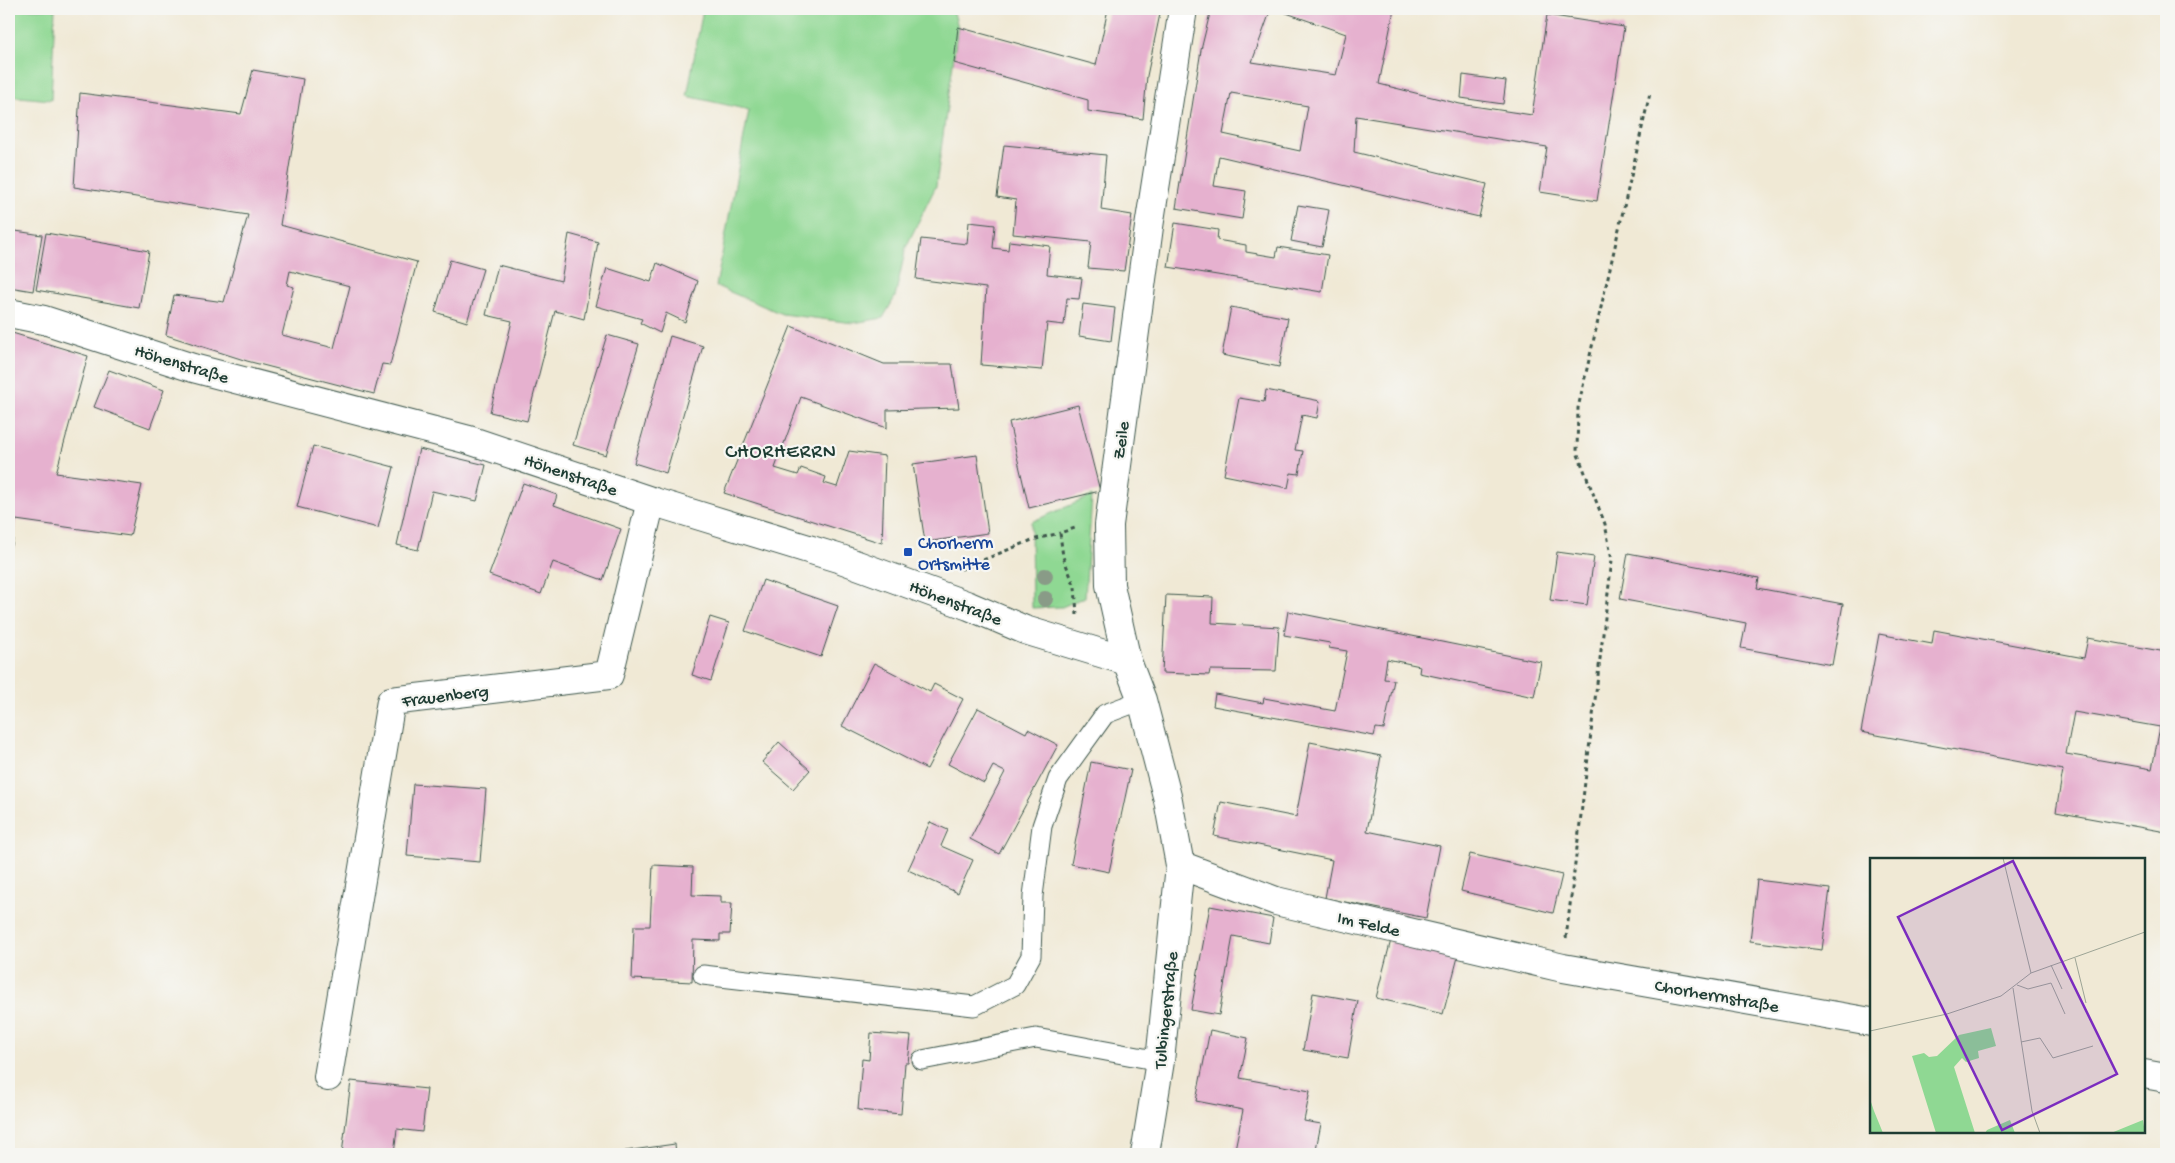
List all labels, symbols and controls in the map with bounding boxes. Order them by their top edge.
street label: Höhenstraße [131,341,232,390]
street label: Zeile [1109,419,1136,461]
district label: CHORHERRN [725,442,837,465]
street label: Höhenstraße [521,451,620,502]
place label: Chorherrn Ortsmitte [918,534,994,576]
marker: Chorherrn Ortsmitte [902,546,914,558]
street label: Höhenstraße [906,577,1005,632]
street label: Frauenberg [400,682,490,713]
inset map [1870,858,2145,1133]
street label: Im Felde [1335,908,1403,943]
street label: Tulbingerstraße [1151,950,1184,1071]
street label: Chorherrnstraße [1653,976,1781,1019]

